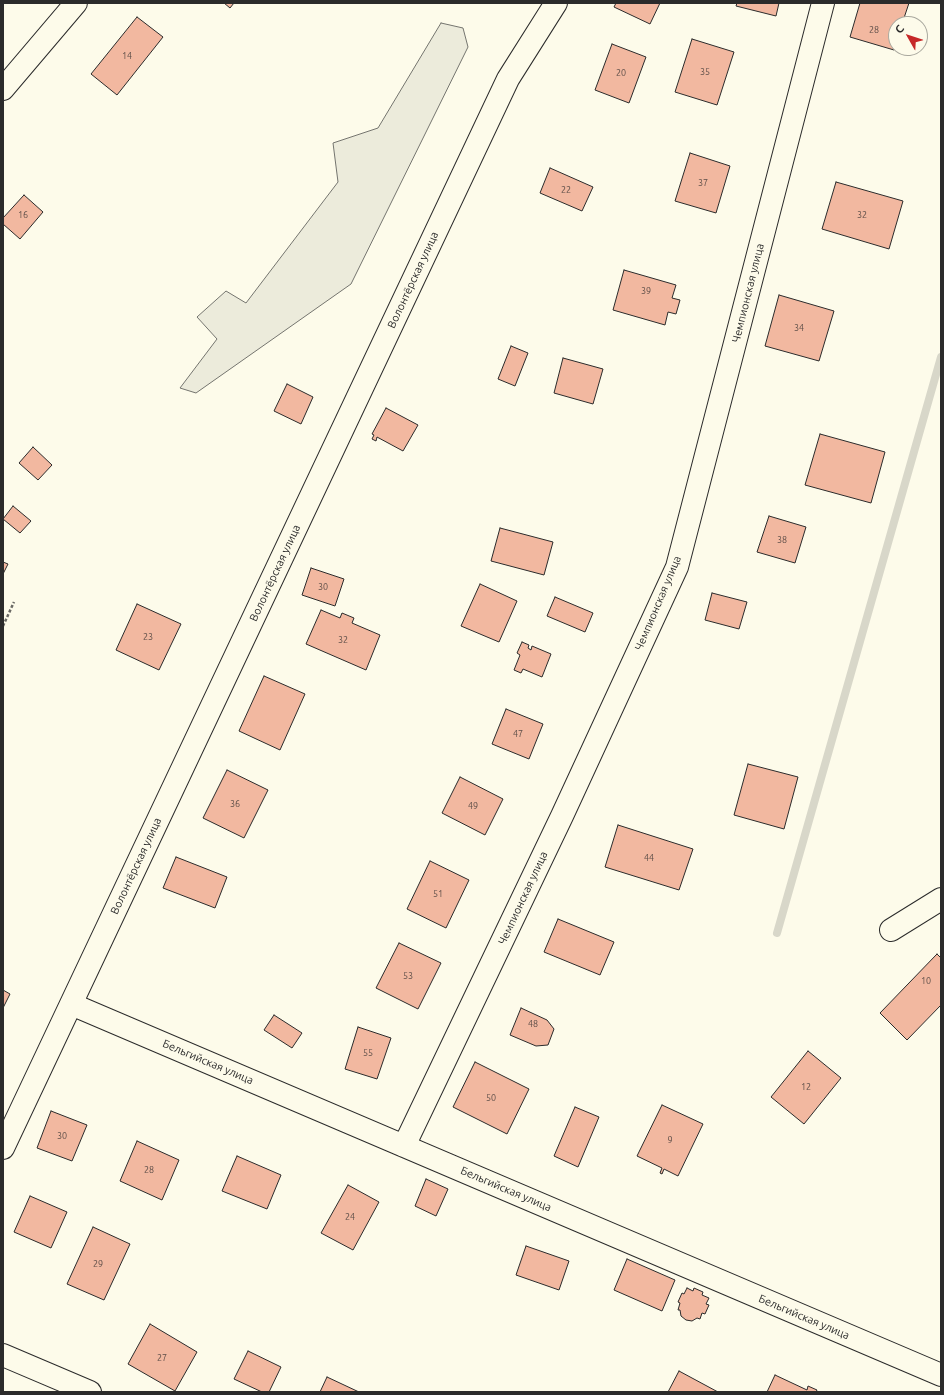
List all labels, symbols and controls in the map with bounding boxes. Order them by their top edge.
north arrow [888,16,928,56]
text: С [893,23,906,36]
house number: 28 [869,25,879,35]
house number: 14 [122,51,132,61]
house number: 35 [700,67,710,77]
house number: 20 [616,68,626,78]
house number: 37 [698,178,708,188]
house number: 22 [561,185,571,195]
house number: 16 [18,210,28,220]
house number: 32 [857,210,867,220]
street label: Волонтёрская улица [385,230,441,330]
street label: Чемпионская улица [729,242,767,344]
house number: 39 [641,286,651,296]
house number: 34 [794,323,804,333]
street label: Волонтёрская улица [247,523,303,623]
house number: 38 [777,535,787,545]
street label: Чемпионская улица [632,554,684,652]
house number: 30 [318,582,328,592]
house number: 23 [143,632,153,642]
house number: 32 [338,635,348,645]
house number: 47 [513,729,523,739]
house number: 36 [230,799,240,809]
house number: 49 [468,801,478,811]
street label: Волонтёрская улица [108,816,164,916]
street label: Чемпионская улица [496,849,550,947]
house number: 44 [644,853,654,863]
house number: 51 [433,889,443,899]
house number: 53 [403,971,413,981]
house number: 10 [921,976,931,986]
house number: 48 [528,1019,538,1029]
street label: Бельгийская улица [161,1037,255,1087]
house number: 55 [363,1048,373,1058]
house number: 12 [801,1082,811,1092]
house number: 50 [486,1093,496,1103]
house number: 30 [57,1131,67,1141]
house number: 9 [667,1135,673,1145]
street label: Бельгийская улица [459,1164,553,1214]
house number: 28 [144,1165,154,1175]
house number: 24 [345,1212,355,1222]
house number: 29 [93,1259,103,1269]
street label: Бельгийская улица [757,1292,851,1342]
house number: 27 [157,1353,167,1363]

